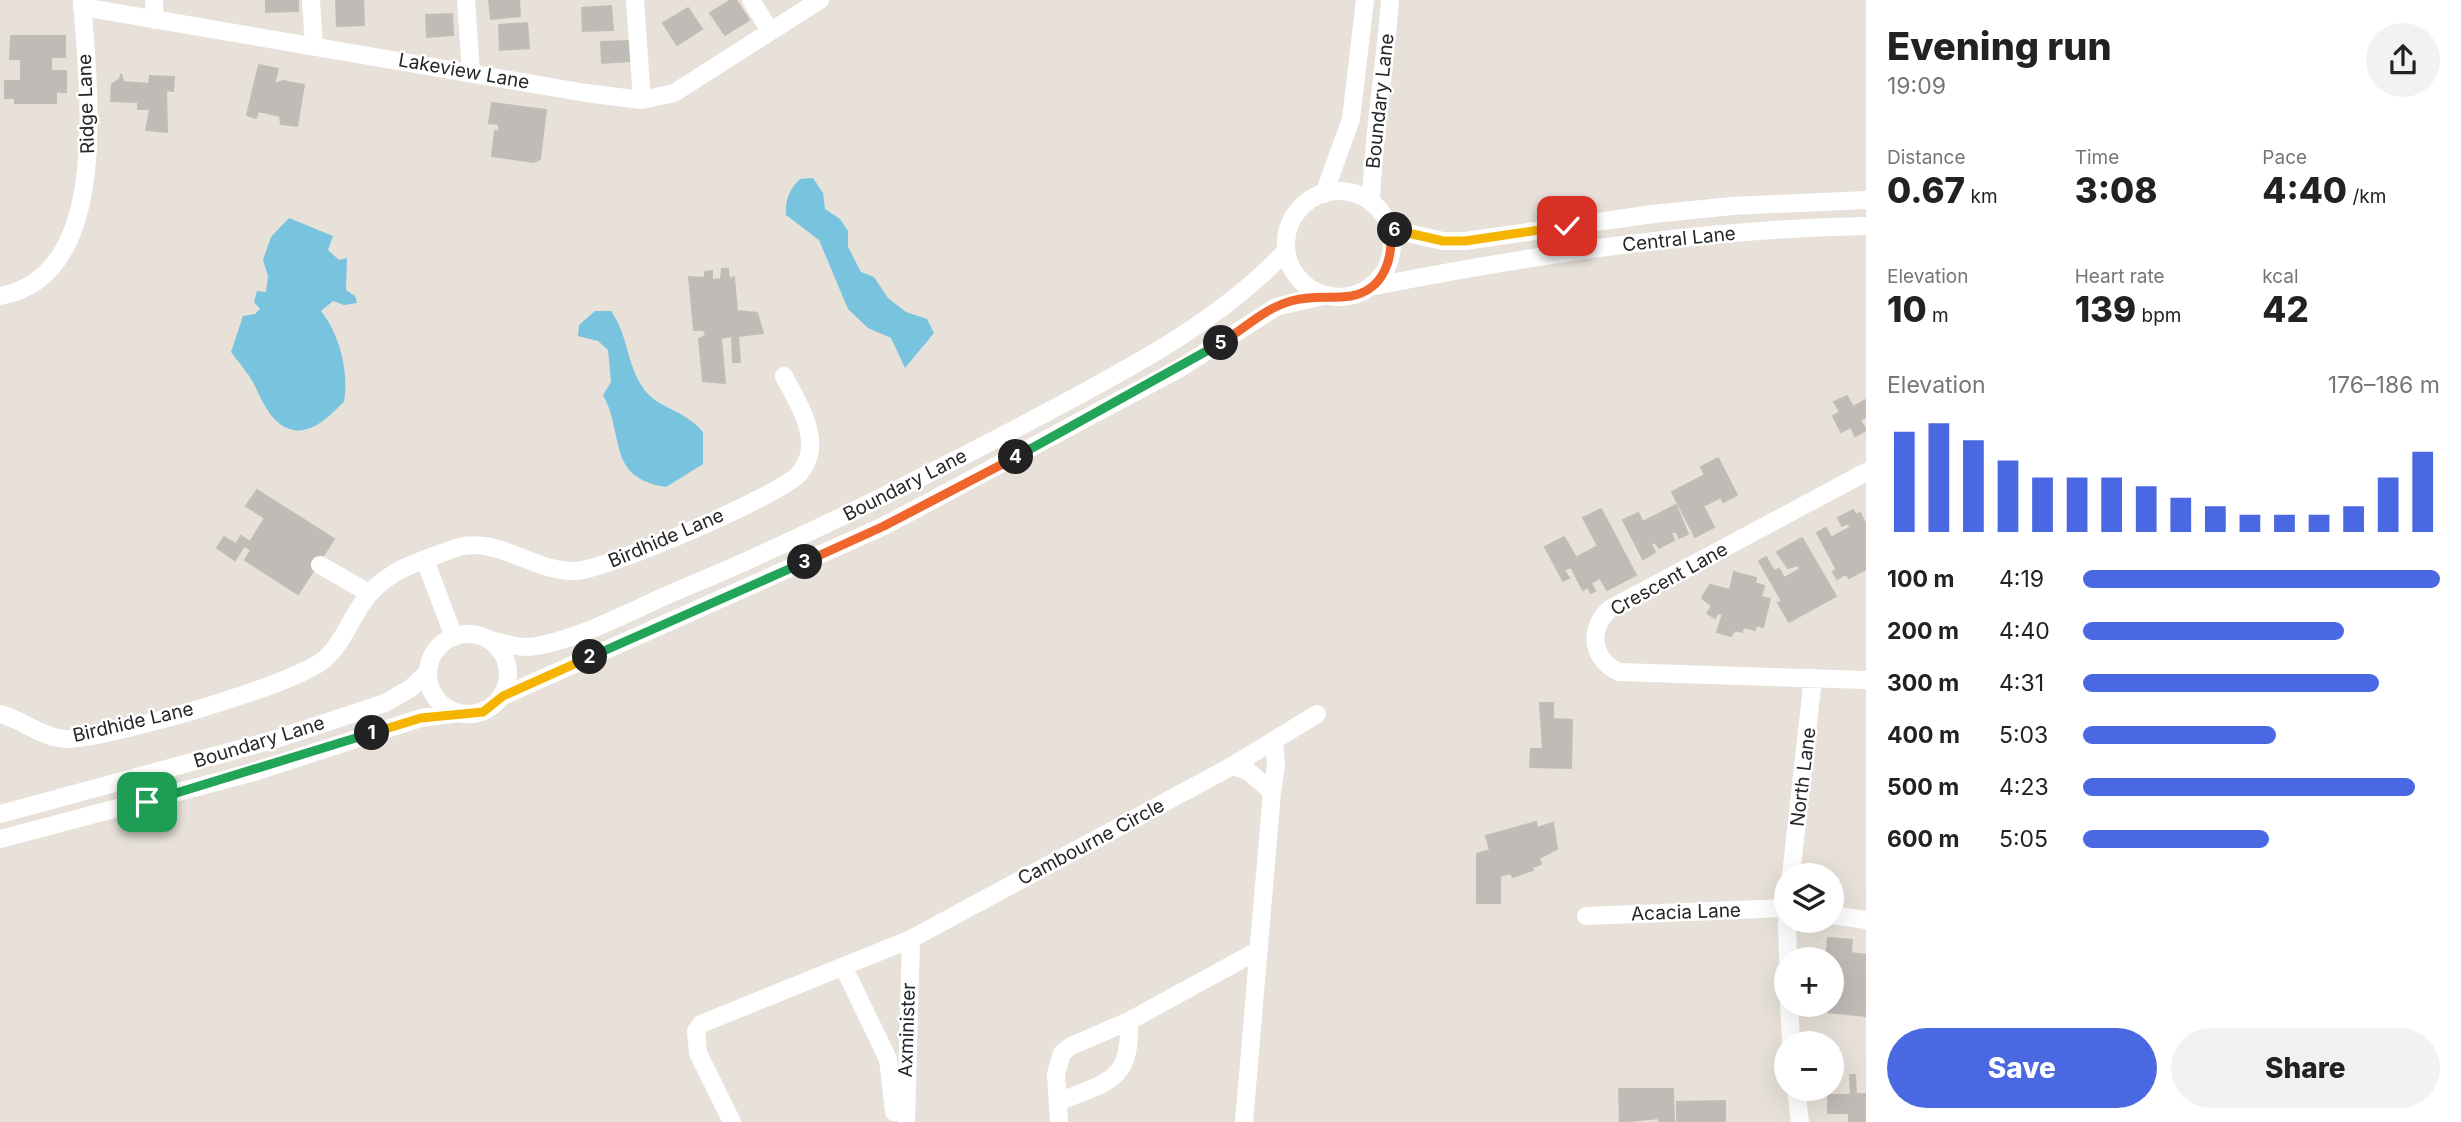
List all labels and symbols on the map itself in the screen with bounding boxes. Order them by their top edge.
street label: Boundary Lane [1361,32,1399,170]
street label: Lakeview Lane [397,48,531,94]
street label: Ridge Lane [73,53,99,155]
pin [1537,196,1597,256]
pin: 6 [1378,212,1412,247]
street label: Central Lane [1621,222,1737,256]
pin: 5 [1204,326,1238,360]
pin: 4 [998,440,1034,475]
street label: Boundary Lane [839,444,971,526]
street label: Birdhide Lane [605,503,727,573]
street label: Crescent Lane [1606,537,1732,621]
pin: 3 [788,544,822,580]
pin: 2 [572,640,608,674]
street label: Birdhide Lane [70,697,196,747]
street label: Boundary Lane [191,711,327,773]
pin: 1 [354,716,390,750]
street label: North Lane [1786,726,1820,828]
pin [117,772,177,832]
street label: Cambourne Circle [1014,794,1168,890]
street label: Acacia Lane [1631,899,1741,925]
street label: Axminister [894,982,920,1078]

